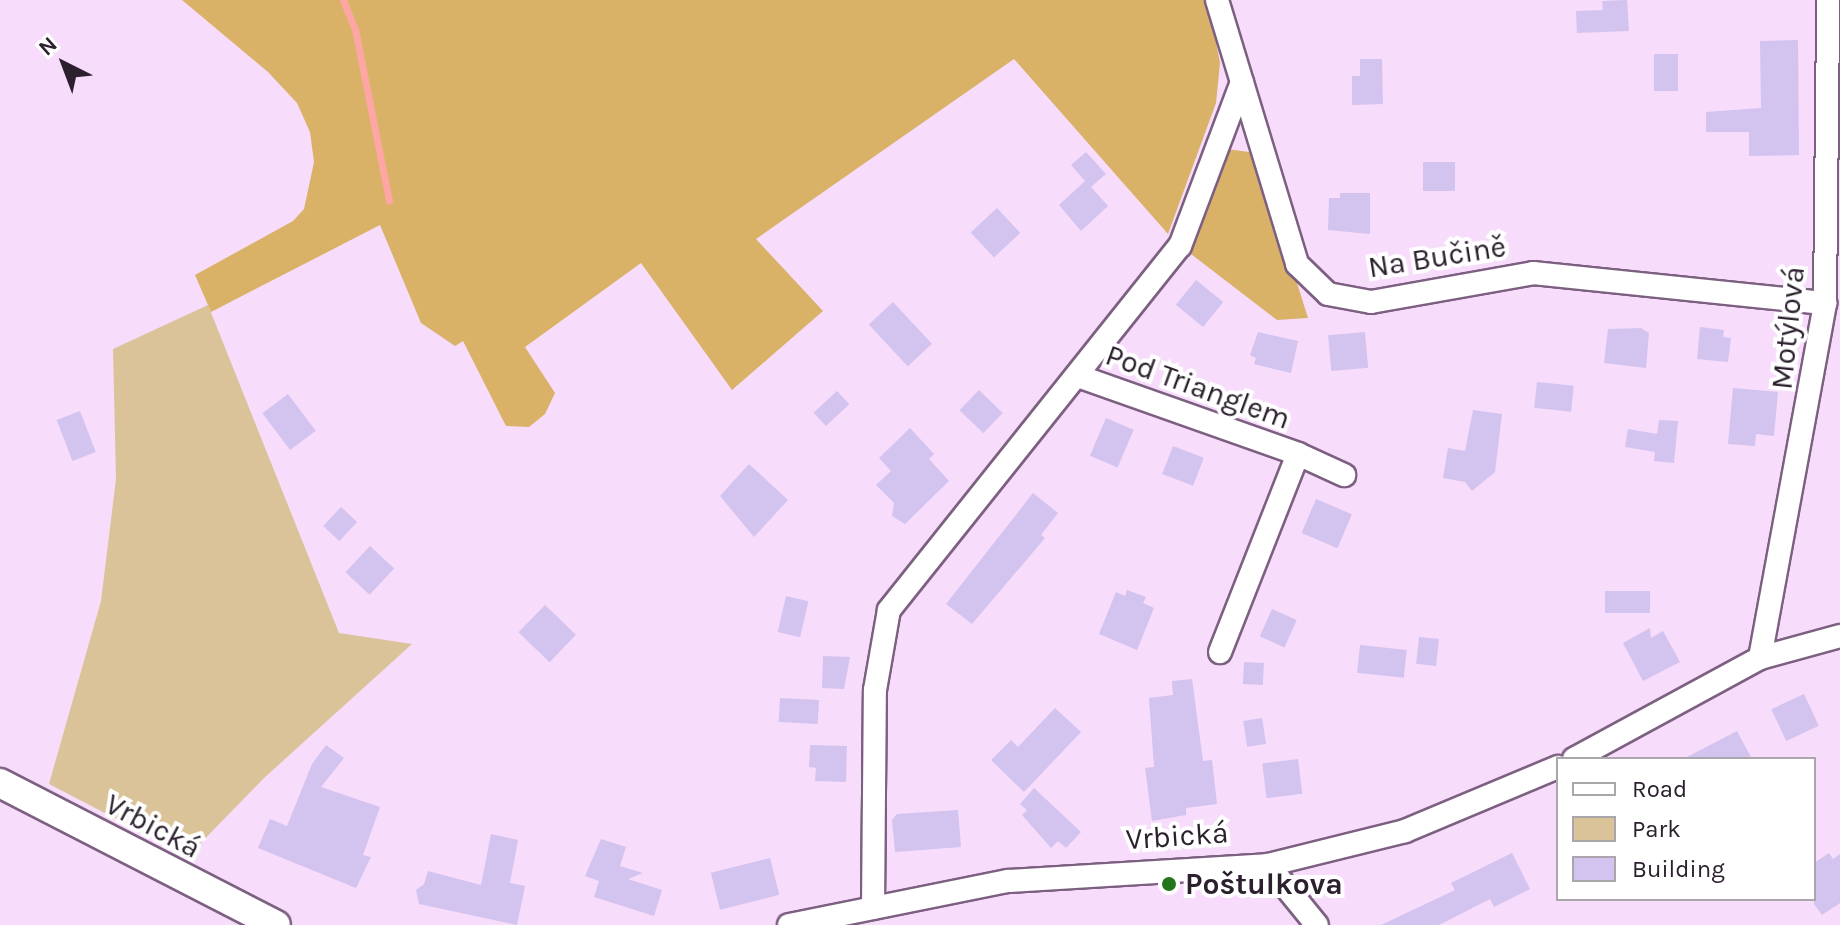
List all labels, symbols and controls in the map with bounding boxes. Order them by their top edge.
north arrow [24,24,104,104]
text: N [33,31,63,61]
street label: Na Bučině [1366,228,1508,286]
street label: Motýlová [1764,265,1812,391]
street label: Pod Trianglem [1101,337,1295,437]
legend [1556,757,1816,901]
text: Road [1632,775,1687,803]
street label: Vrbická [99,786,207,866]
street label: Vrbická [1124,814,1230,858]
text: Park [1632,815,1681,843]
text: Building [1632,855,1725,883]
place label: Poštulkova [1185,866,1343,902]
marker: Poštulkova [1160,875,1178,893]

